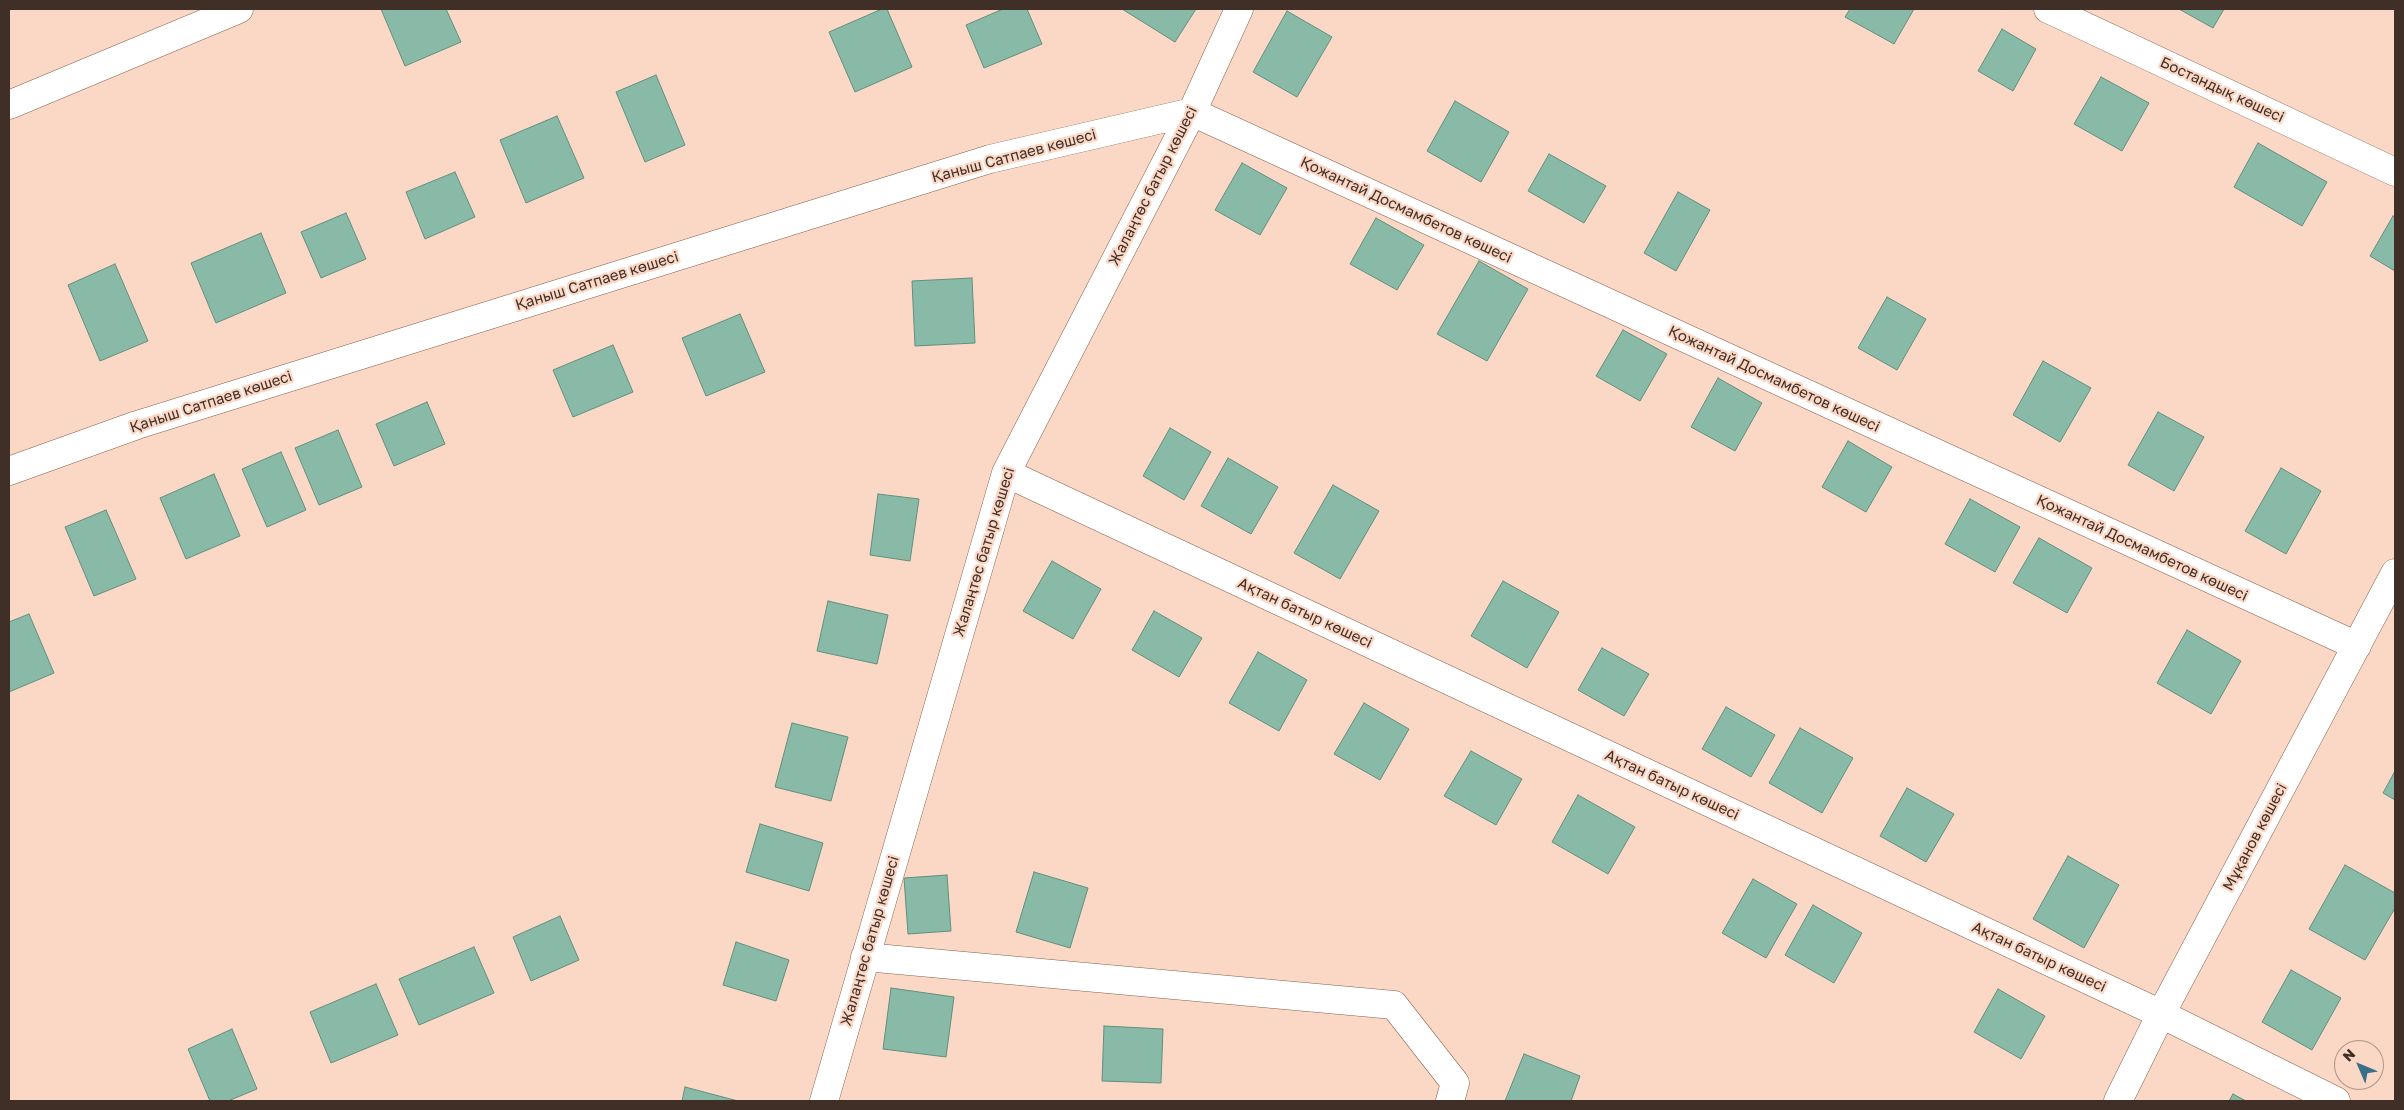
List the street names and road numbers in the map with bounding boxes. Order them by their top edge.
street label: Бостандық көшесі [2157,53,2287,127]
street label: Жалаңтөс батыр көшесі [1105,103,1201,269]
street label: Қаныш Сатпаев көшесі [930,125,1098,187]
street label: Қожантай Досмамбетов көшесі [1297,153,1515,267]
street label: Қаныш Сатпаев көшесі [513,248,681,314]
street label: Қожантай Досмамбетов көшесі [1665,322,1883,436]
street label: Қаныш Сатпаев көшесі [128,367,294,437]
street label: Жалаңтөс батыр көшесі [950,465,1018,639]
street label: Қожантай Досмамбетов көшесі [2033,491,2251,605]
street label: Ақтан батыр көшесі [1235,574,1375,652]
street label: Ақтан батыр көшесі [1602,746,1742,824]
street label: Мұқанов көшесі [2219,780,2291,894]
street label: Жалаңтөс батыр көшесі [837,854,903,1028]
street label: Ақтан батыр көшесі [1969,918,2109,996]

